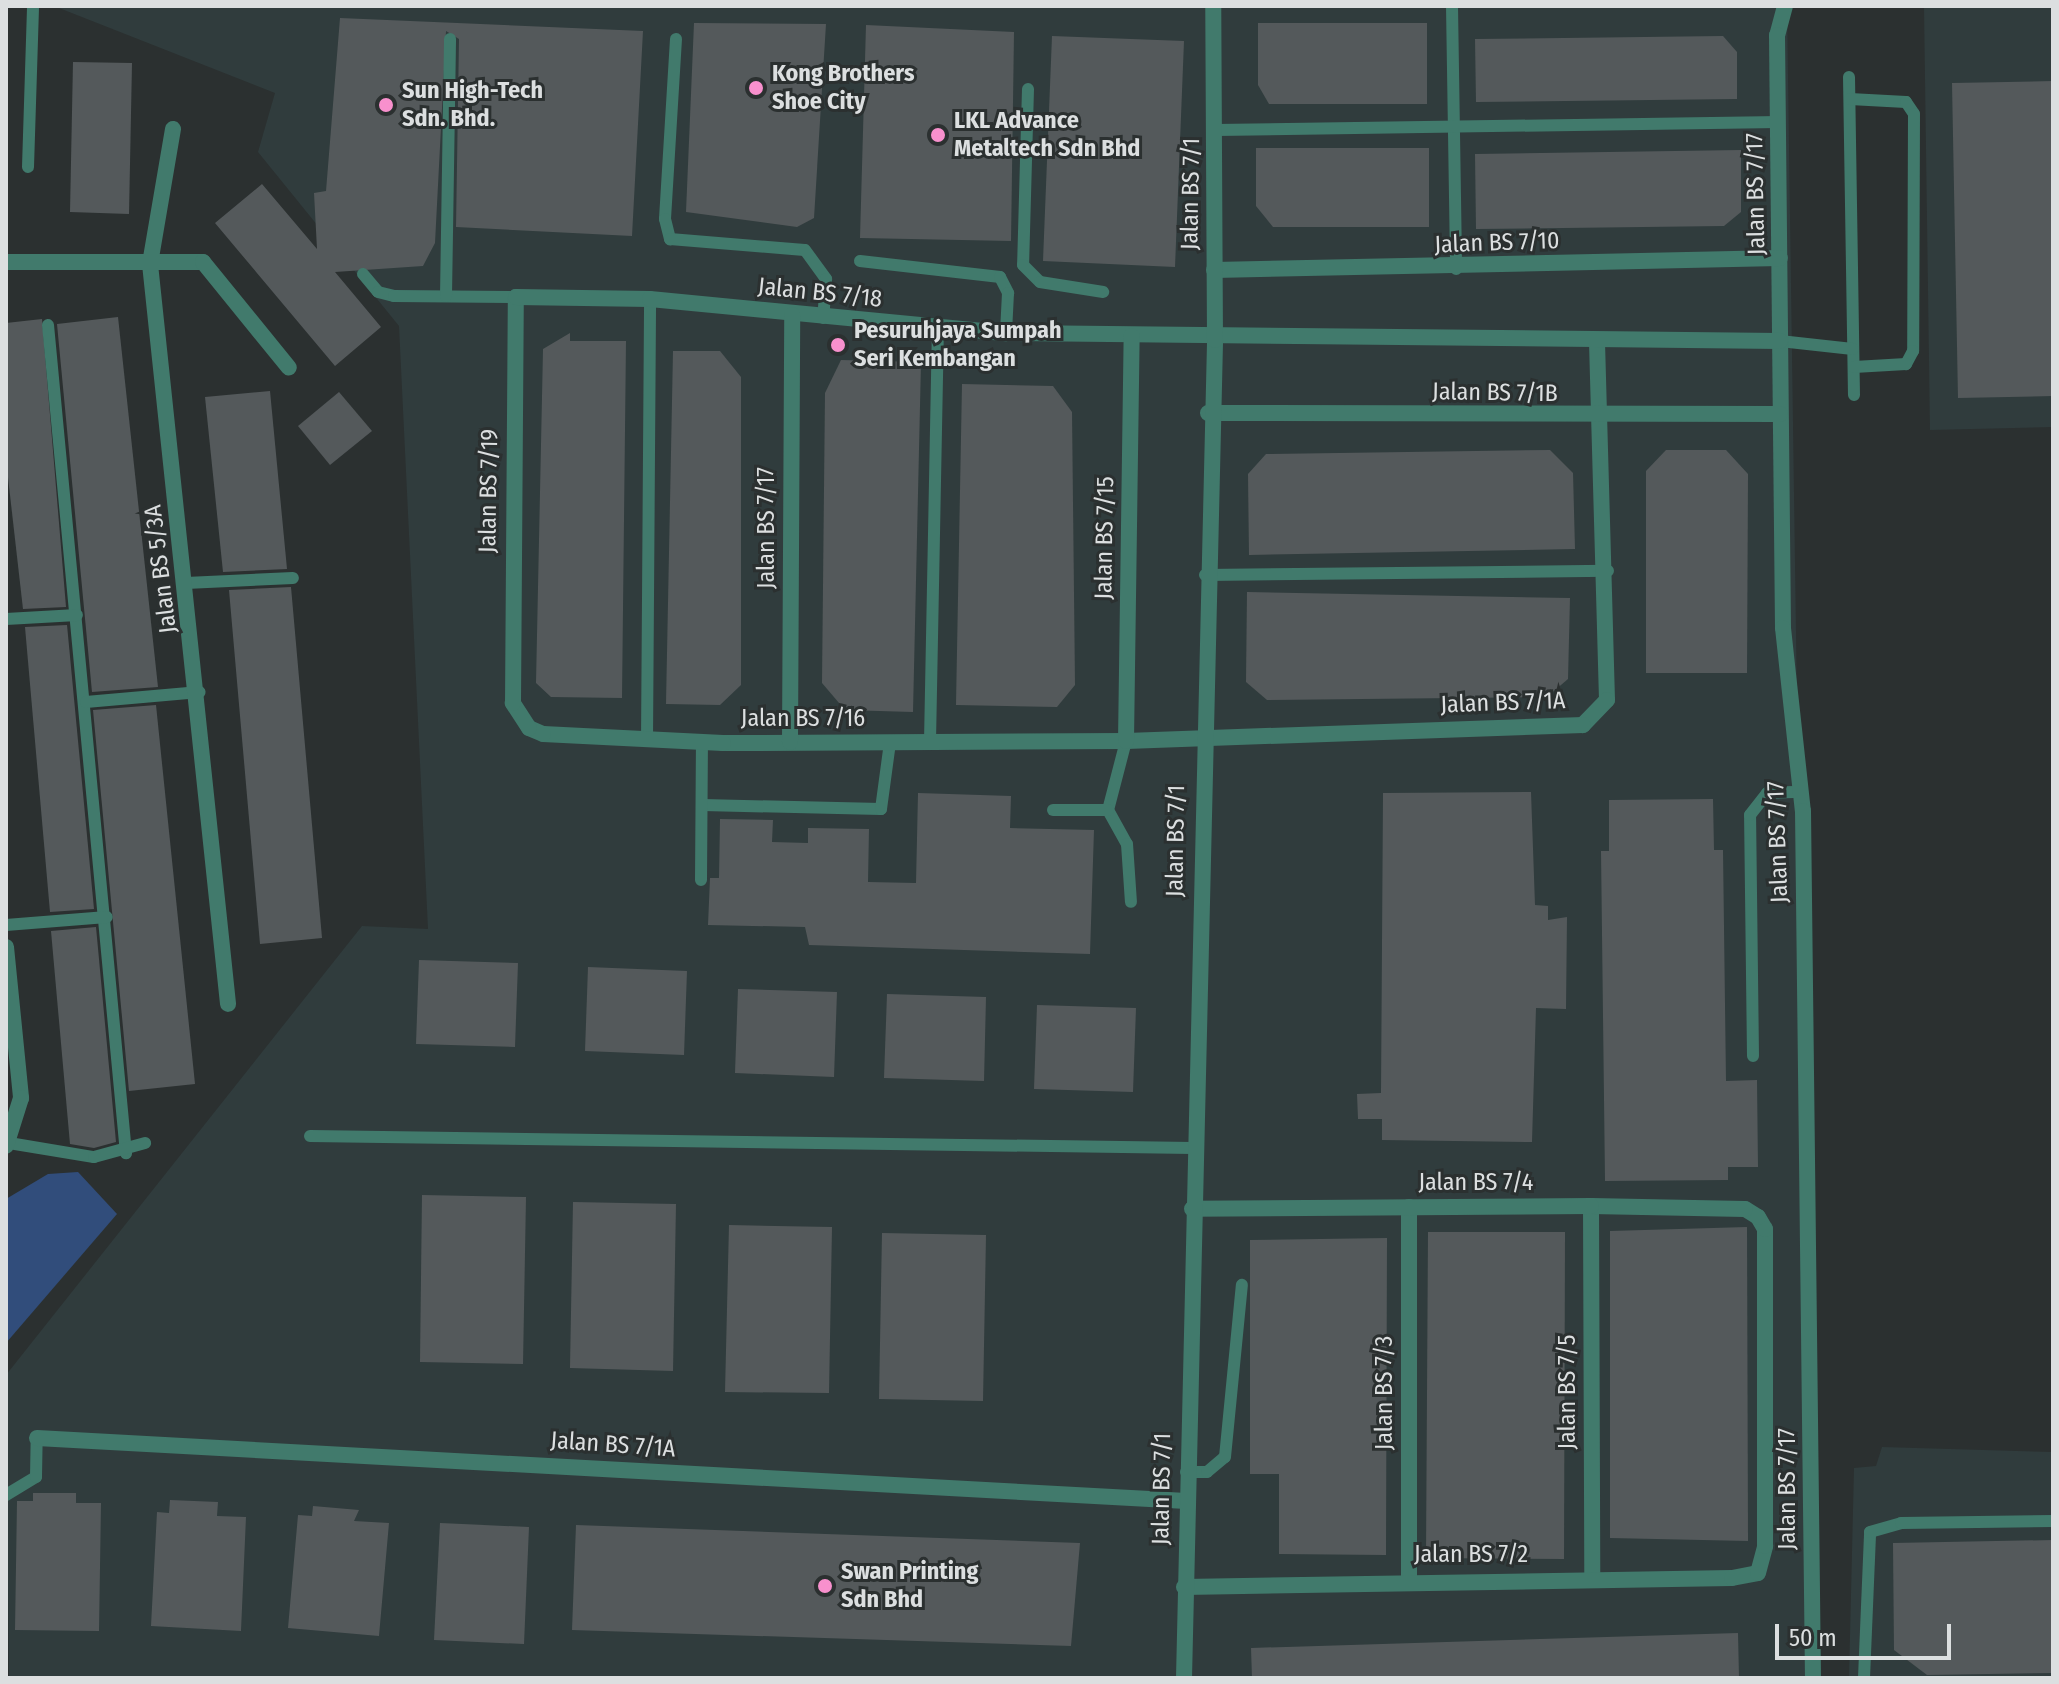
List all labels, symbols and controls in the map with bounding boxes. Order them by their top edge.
place label: Kong Brothers Shoe City [772,60,914,116]
place label: Sun High-Tech Sdn. Bhd. [402,77,543,133]
marker: Kong Brothers Shoe City [747,79,765,97]
marker: Sun High-Tech Sdn. Bhd. [377,96,395,114]
place label: LKL Advance Metaltech Sdn Bhd [954,107,1140,163]
marker: LKL Advance Metaltech Sdn Bhd [929,126,947,144]
street label: Jalan BS 7/17 [1741,133,1771,255]
street label: Jalan BS 7/1 [1176,138,1206,250]
street label: Jalan BS 7/10 [1434,226,1560,260]
street label: Jalan BS 7/18 [757,272,883,314]
place label: Pesuruhjaya Sumpah Seri Kembangan [854,317,1062,373]
marker: Pesuruhjaya Sumpah Seri Kembangan [829,336,847,354]
street label: Jalan BS 7/1B [1432,378,1558,408]
street label: Jalan BS 7/19 [474,429,504,553]
street label: Jalan BS 7/17 [753,467,781,589]
street label: Jalan BS 7/15 [1090,476,1120,600]
street label: Jalan BS 5/3A [139,503,183,635]
street label: Jalan BS 7/1A [1440,686,1566,720]
street label: Jalan BS 7/16 [741,705,865,733]
street label: Jalan BS 7/17 [1761,780,1795,904]
street label: Jalan BS 7/1 [1161,785,1191,897]
street label: Jalan BS 7/4 [1419,1169,1533,1197]
street label: Jalan BS 7/5 [1554,1334,1582,1450]
street label: Jalan BS 7/3 [1371,1336,1399,1450]
street label: Jalan BS 7/1A [550,1426,676,1464]
street label: Jalan BS 7/17 [1774,1428,1802,1550]
street label: Jalan BS 7/1 [1147,1433,1177,1545]
street label: Jalan BS 7/2 [1414,1541,1528,1569]
place label: Swan Printing Sdn Bhd [841,1558,978,1614]
marker: Swan Printing Sdn Bhd [816,1577,834,1595]
scale bar [1779,1608,1955,1658]
text: 50 m [1789,1624,1837,1652]

